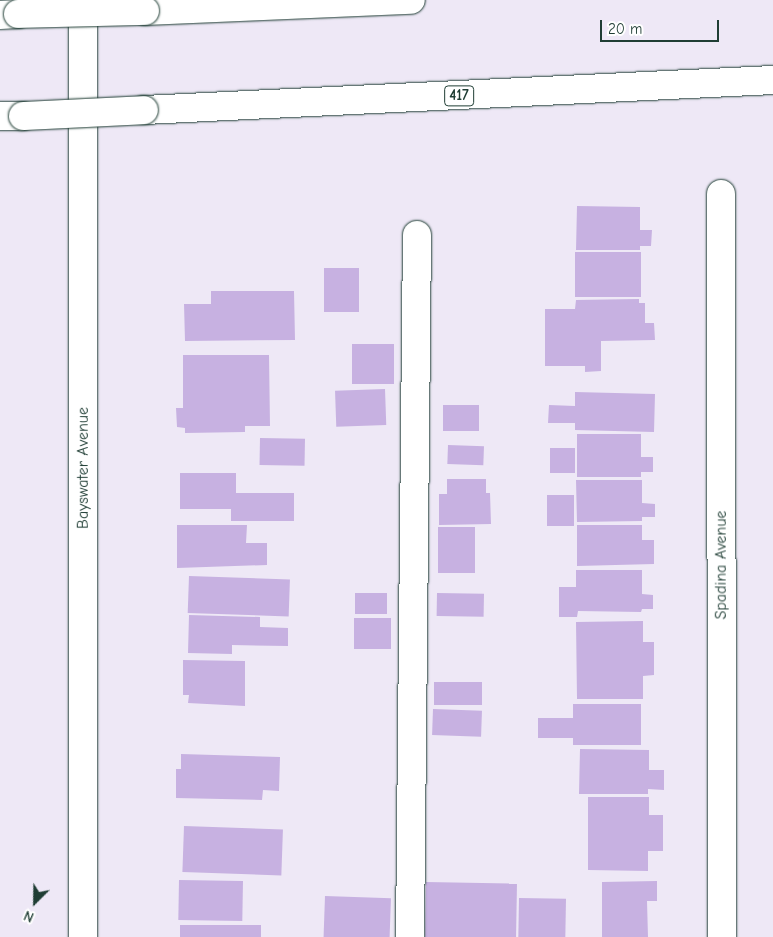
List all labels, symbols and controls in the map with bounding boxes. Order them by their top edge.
scale bar [603,10,722,42]
text: 20 m [608,20,642,38]
road number: 417 [444,84,474,108]
street label: Bayswater Avenue [73,407,93,529]
street label: Spadina Avenue [711,511,731,619]
north arrow [10,877,60,927]
text: N [21,907,36,926]

